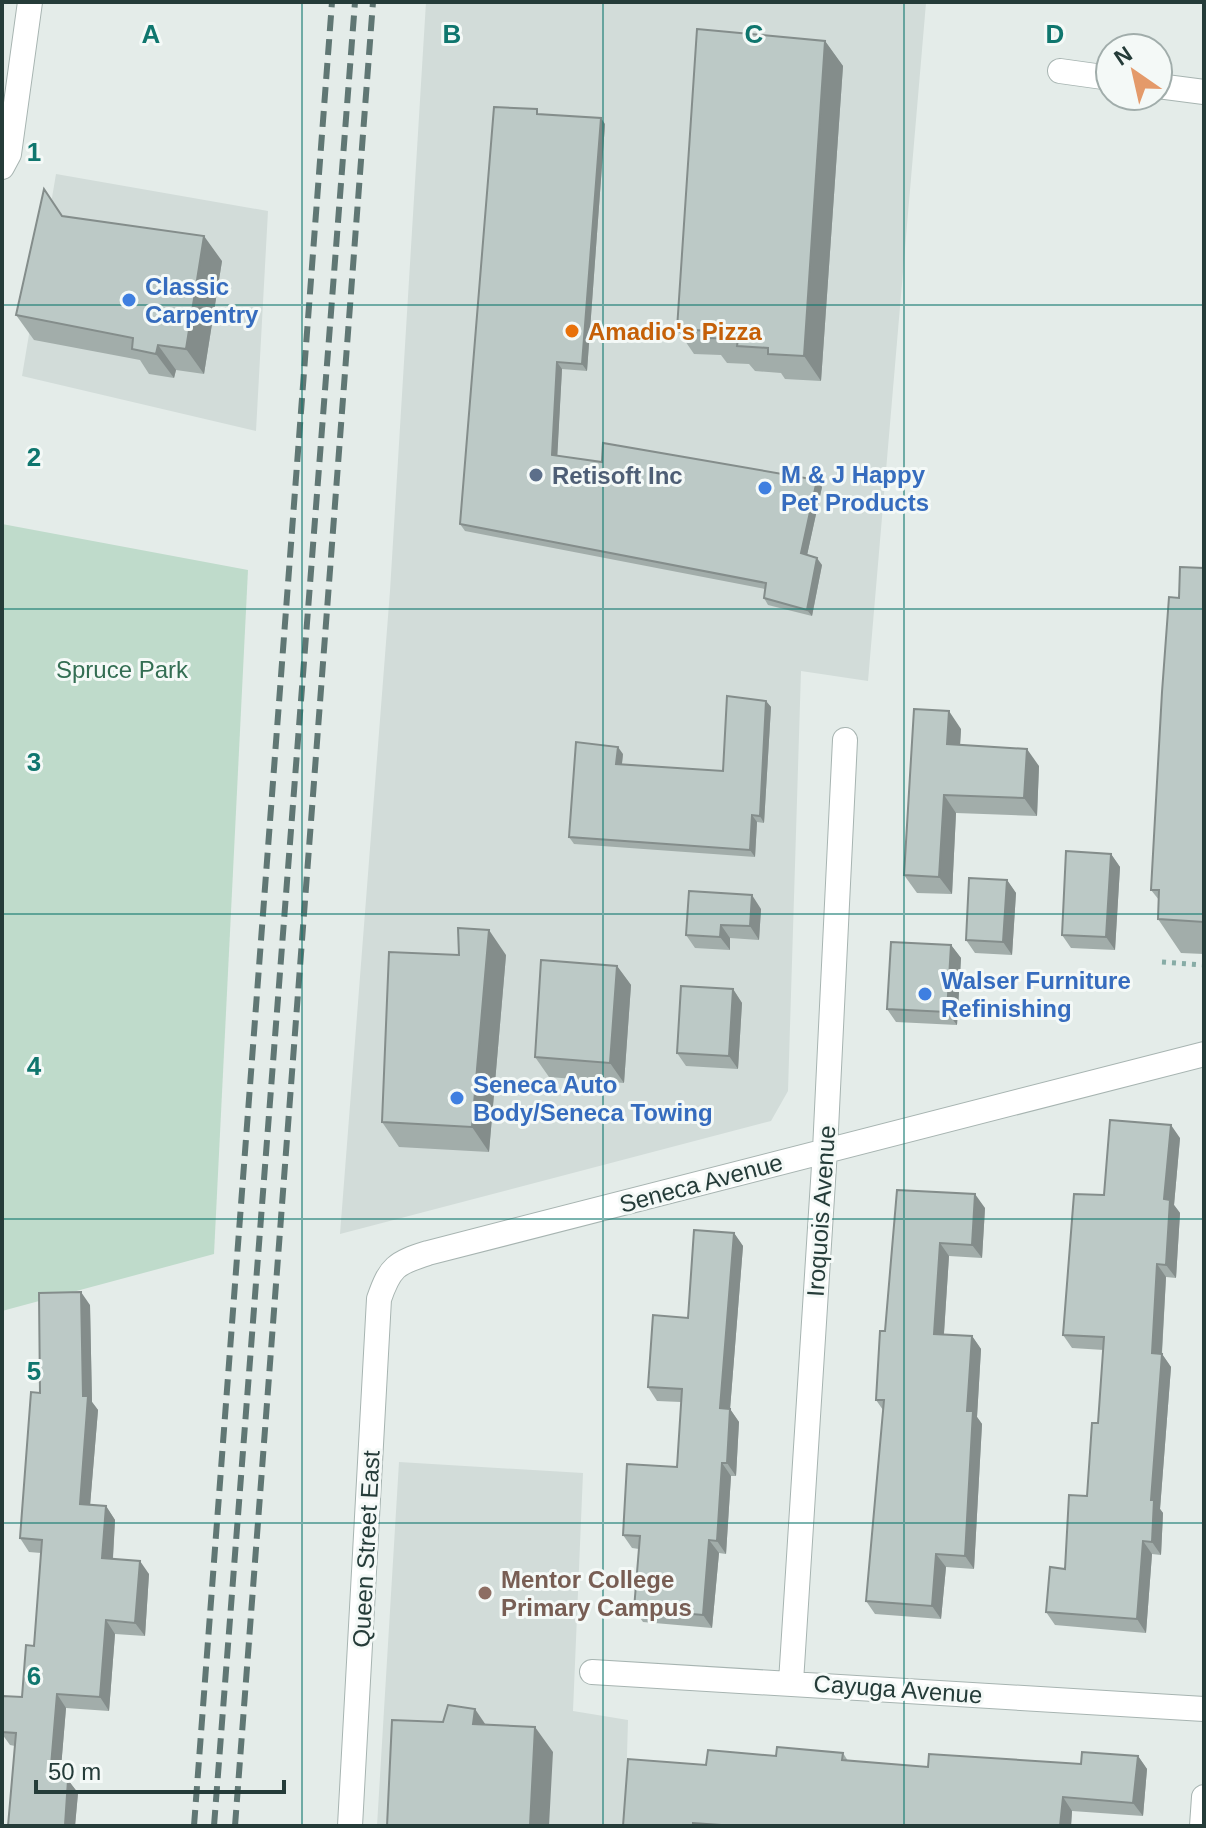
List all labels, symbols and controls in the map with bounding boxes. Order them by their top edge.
text: A [142,19,161,49]
text: B [443,19,461,49]
text: C [745,19,764,49]
text: D [1046,19,1064,49]
north arrow [1094,32,1174,112]
text: N [1110,41,1137,71]
text: 1 [27,137,41,167]
place label: Classic Carpentry [145,273,259,328]
marker: Classic Carpentry [120,291,138,309]
place label: Amadio's Pizza [588,318,762,345]
marker: Amadio's Pizza [563,322,581,340]
text: 2 [27,442,41,472]
place label: M & J Happy Pet Products [781,461,929,516]
place label: Retisoft Inc [552,462,683,489]
marker: Retisoft Inc [527,466,545,484]
marker: M & J Happy Pet Products [756,479,774,497]
park label: Spruce Park [56,656,189,683]
text: 3 [27,747,41,777]
place label: Walser Furniture Refinishing [941,967,1131,1022]
marker: Walser Furniture Refinishing [916,985,934,1003]
text: 4 [27,1051,42,1081]
place label: Seneca Auto Body/Seneca Towing [473,1071,713,1126]
marker: Seneca Auto Body/Seneca Towing [448,1089,466,1107]
street label: Iroquois Avenue [802,1124,840,1298]
street label: Seneca Avenue [617,1148,785,1218]
text: 5 [27,1356,41,1386]
street label: Queen Street East [347,1449,385,1648]
place label: Mentor College Primary Campus [501,1566,692,1621]
marker: Mentor College Primary Campus [476,1584,494,1602]
text: 6 [27,1661,41,1691]
street label: Cayuga Avenue [813,1670,983,1708]
scale bar [36,1744,284,1794]
text: 50 m [48,1758,101,1785]

